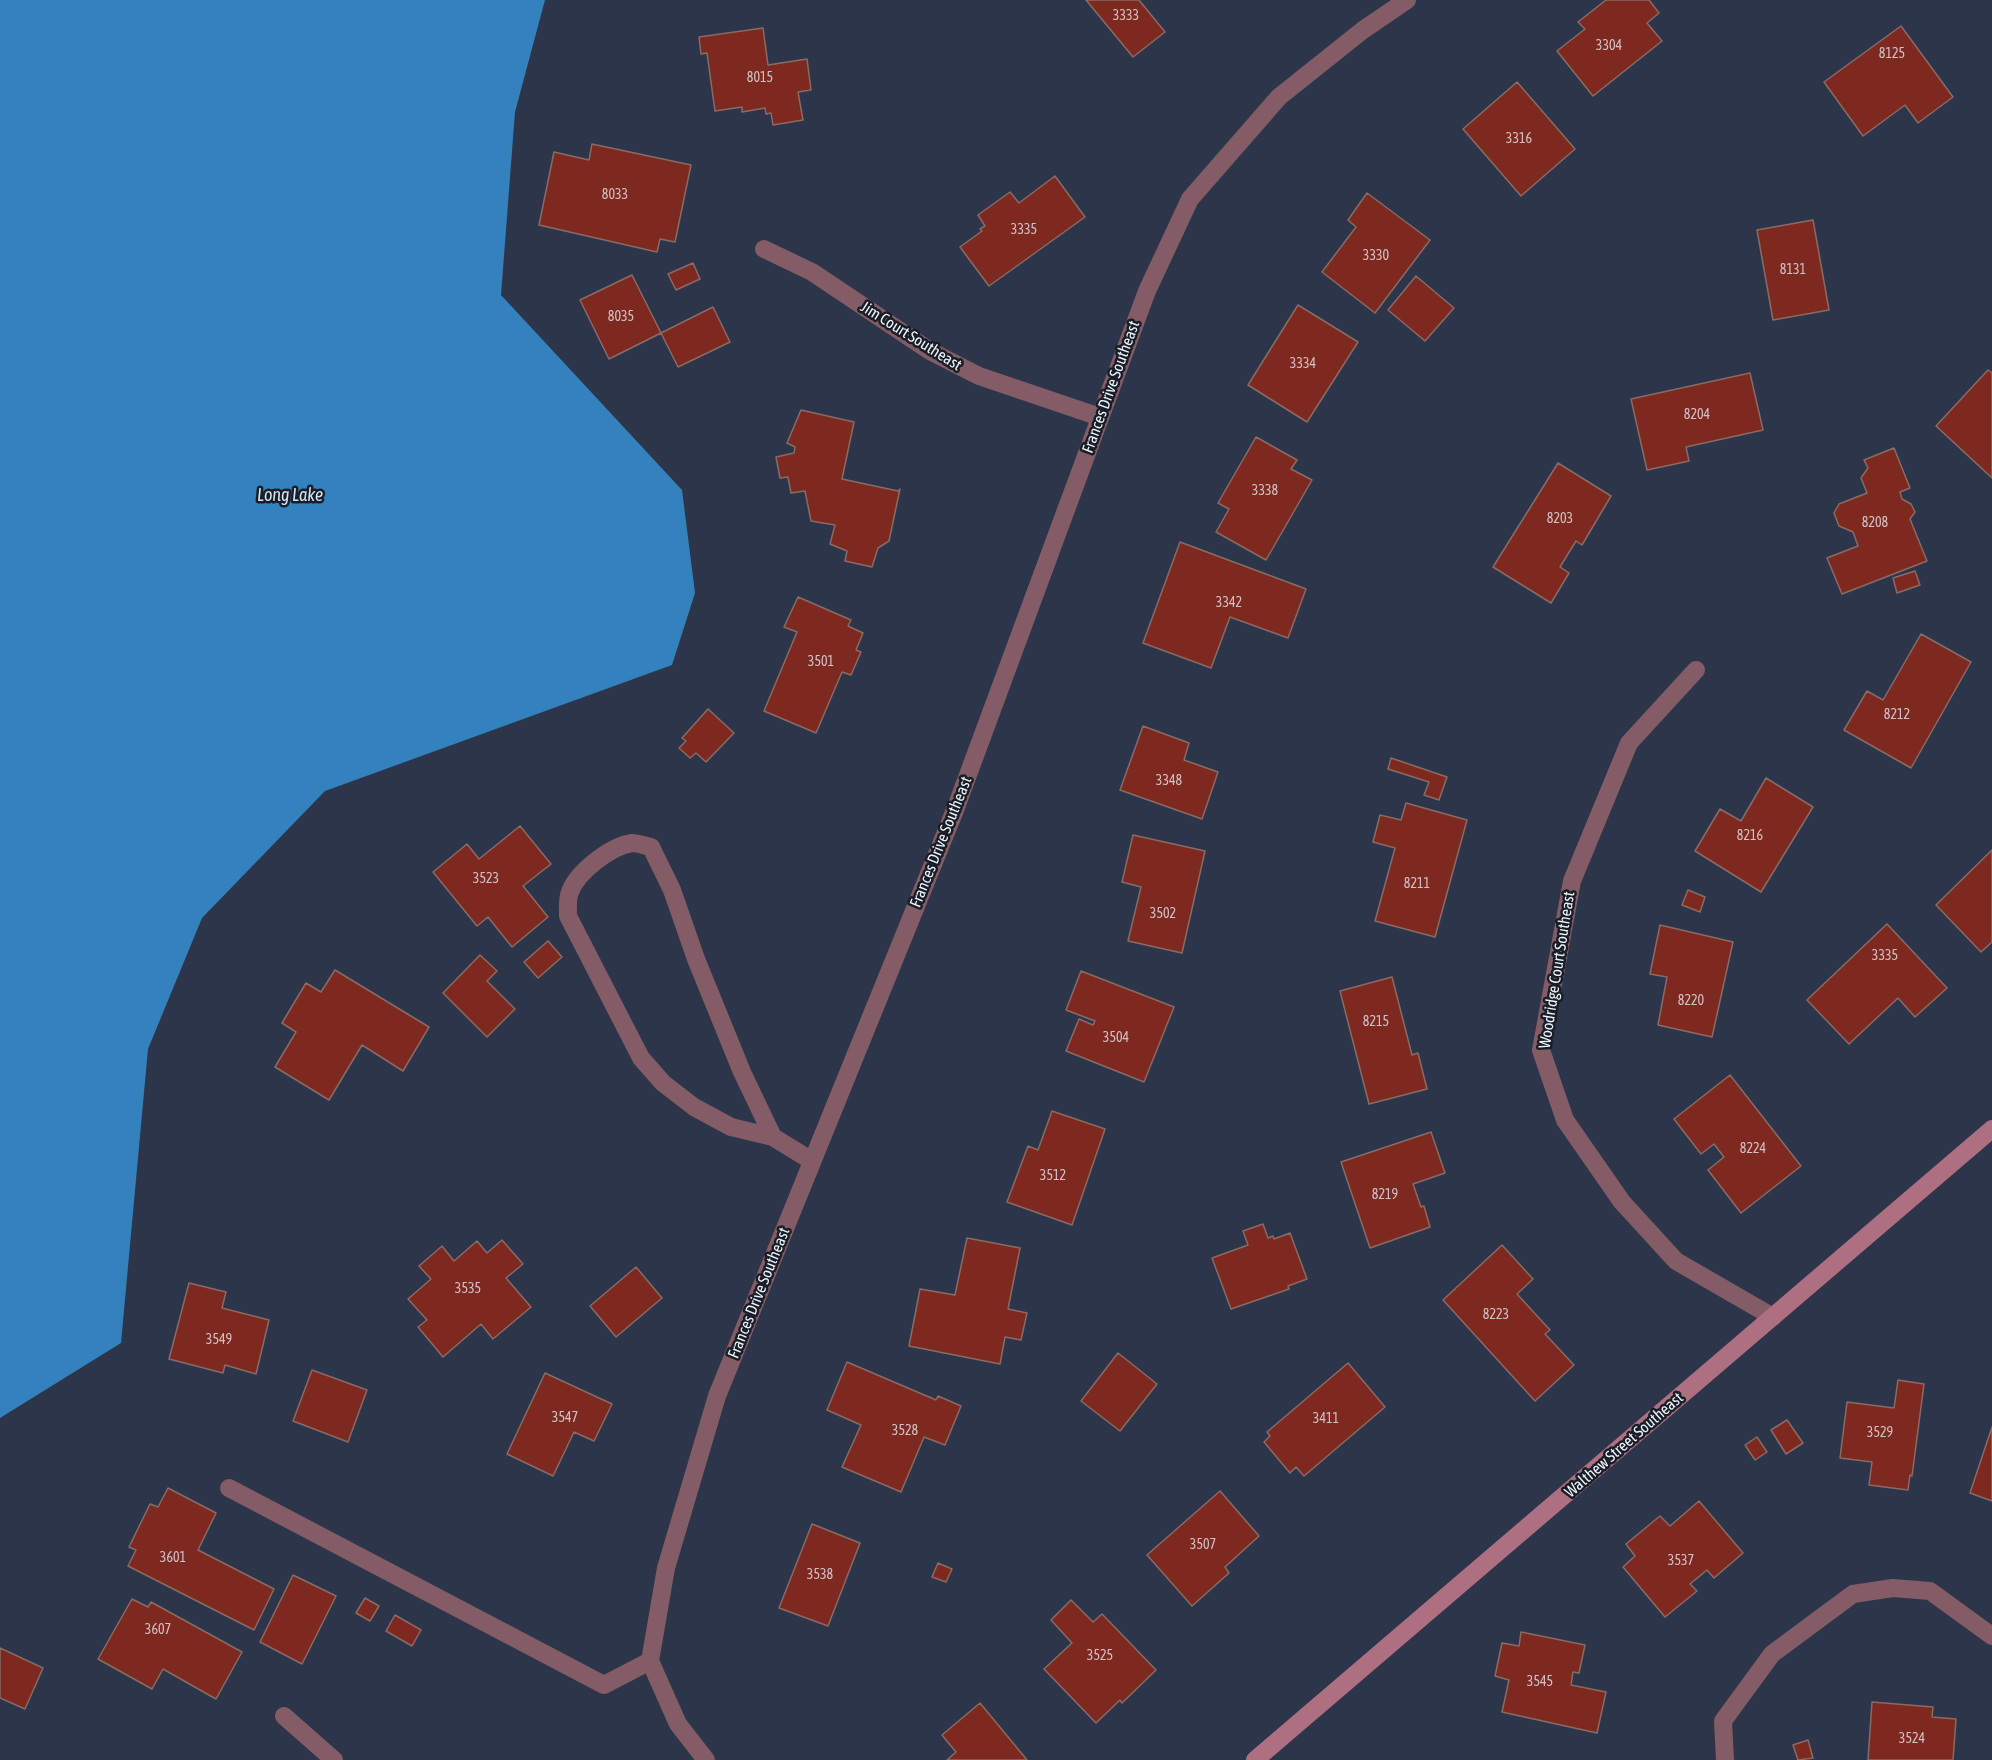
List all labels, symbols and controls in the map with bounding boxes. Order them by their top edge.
house number: 3333 [1113,8,1139,24]
house number: 3304 [1596,38,1622,54]
house number: 8125 [1879,46,1905,62]
house number: 8015 [747,70,773,86]
house number: 3316 [1506,131,1532,147]
house number: 8033 [602,187,628,203]
house number: 3335 [1011,222,1037,238]
house number: 3330 [1363,248,1389,264]
house number: 8131 [1780,262,1806,278]
street label: Jim Court Southeast [857,297,965,375]
house number: 8035 [608,309,634,325]
street label: Frances Drive Southeast [1078,318,1144,456]
house number: 3334 [1290,356,1316,372]
house number: 8204 [1684,407,1710,423]
house number: 3338 [1252,483,1278,499]
water label: Long Lake [257,484,323,506]
house number: 8203 [1547,511,1573,527]
house number: 8208 [1862,515,1888,531]
house number: 3342 [1216,595,1242,611]
house number: 3501 [808,654,834,670]
house number: 8212 [1884,707,1910,723]
house number: 3348 [1156,773,1182,789]
street label: Frances Drive Southeast [906,774,976,910]
house number: 8216 [1737,828,1763,844]
house number: 3523 [473,871,499,887]
house number: 8211 [1404,876,1430,892]
street label: Woodridge Court Southeast [1535,890,1579,1050]
house number: 3502 [1150,906,1176,922]
house number: 3335 [1872,948,1898,964]
house number: 8220 [1678,993,1704,1009]
house number: 8215 [1363,1014,1389,1030]
house number: 3504 [1103,1030,1129,1046]
house number: 8224 [1740,1141,1766,1157]
house number: 3512 [1040,1168,1066,1184]
house number: 8219 [1372,1187,1398,1203]
street label: Frances Drive Southeast [724,1225,794,1361]
house number: 3535 [455,1281,481,1297]
house number: 8223 [1483,1307,1509,1323]
house number: 3549 [206,1332,232,1348]
street label: Walthew Street Southeast [1561,1388,1687,1502]
house number: 3547 [552,1410,578,1426]
house number: 3411 [1313,1411,1339,1427]
house number: 3528 [892,1423,918,1439]
house number: 3529 [1867,1425,1893,1441]
house number: 3507 [1190,1537,1216,1553]
house number: 3601 [160,1550,186,1566]
house number: 3537 [1668,1553,1694,1569]
house number: 3538 [807,1567,833,1583]
house number: 3607 [145,1622,171,1638]
house number: 3525 [1087,1648,1113,1664]
house number: 3545 [1527,1674,1553,1690]
house number: 3524 [1899,1731,1925,1747]

